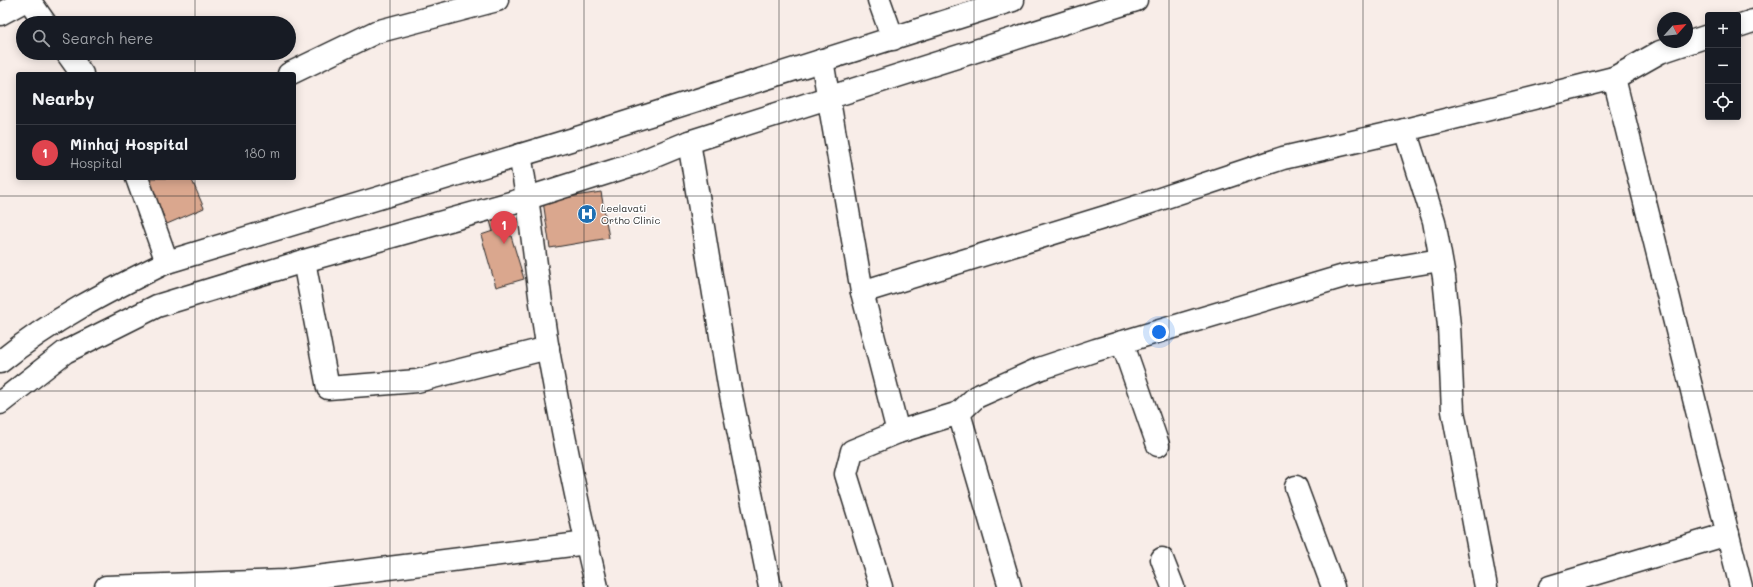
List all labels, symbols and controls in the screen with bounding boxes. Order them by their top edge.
north arrow [1657,12,1693,48]
map controls [1705,12,1741,120]
button: + [1705,12,1741,48]
search box [16,16,296,60]
icon: search [30,27,52,49]
text: Search here [62,28,153,48]
button: − [1705,48,1741,84]
button: locate [1705,84,1741,120]
text: Nearby [32,87,94,109]
text: Minhaj Hospital [70,134,188,154]
text: 1 [42,144,48,161]
text: 180 m [244,144,280,161]
text: Hospital [70,154,122,171]
place label: Leelavati Ortho Clinic [601,201,660,227]
hospital icon: Leelavati Ortho Clinic [576,203,598,225]
pin: 1 [491,211,517,244]
your location [1149,322,1169,342]

